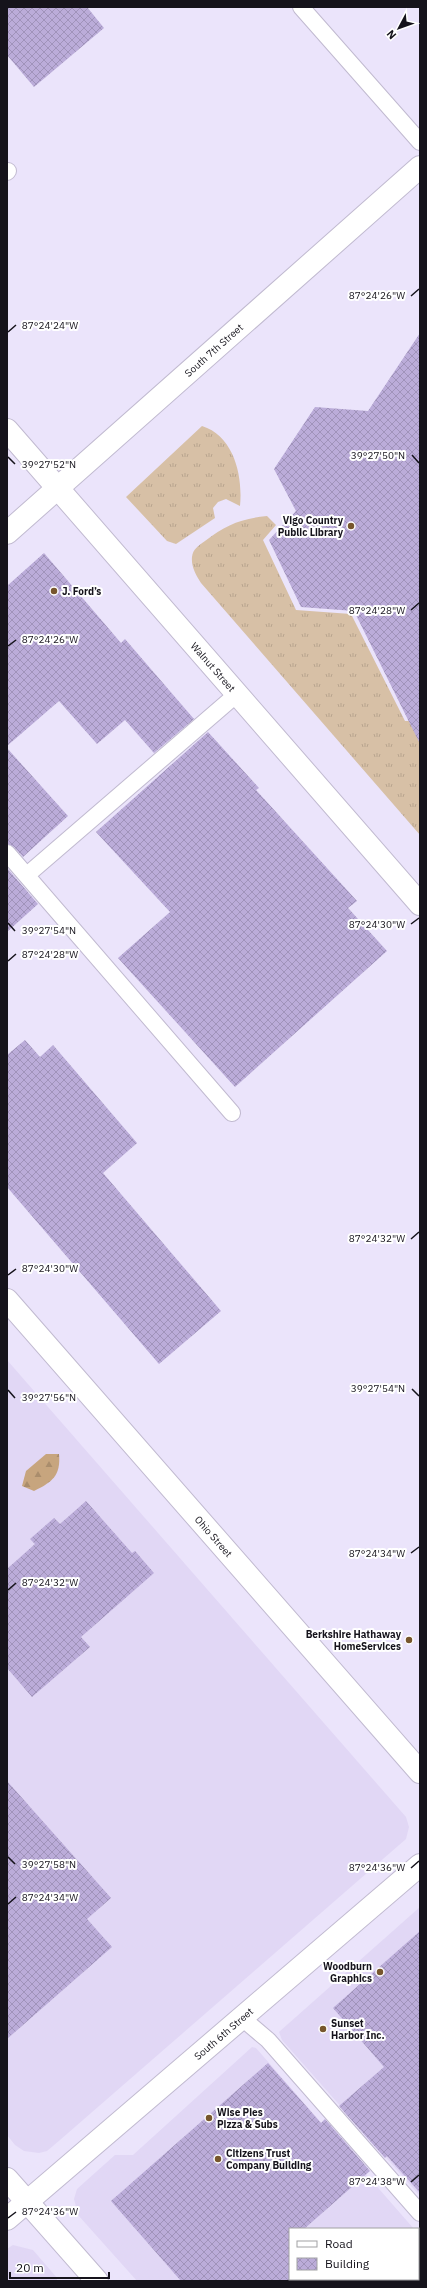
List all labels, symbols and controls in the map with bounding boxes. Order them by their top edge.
north arrow [379,8,419,48]
text: N [384,27,399,42]
text: 87°24'26"W [349,289,405,302]
text: 87°24'24"W [22,319,78,332]
street label: South 7th Street [182,321,246,380]
text: 39°27'50"N [351,449,405,462]
text: 39°27'52"N [22,458,76,471]
place label: Vigo Country Public Library [278,514,344,539]
marker: Vigo Country Public Library [346,521,356,531]
place label: J. Ford’s [62,585,101,598]
marker: J. Ford’s [49,586,59,596]
text: 87°24'28"W [349,604,405,617]
text: 87°24'26"W [22,633,78,646]
street label: Walnut Street [188,640,238,695]
text: 87°24'30"W [349,918,405,931]
text: 39°27'54"N [22,924,76,937]
text: 87°24'28"W [22,948,78,961]
text: 87°24'32"W [349,1232,405,1245]
text: 87°24'30"W [22,1262,78,1275]
text: 39°27'54"N [351,1382,405,1395]
text: 39°27'56"N [22,1391,76,1404]
street label: Ohio Street [192,1513,235,1560]
text: 87°24'34"W [349,1547,405,1560]
text: 87°24'32"W [22,1576,78,1589]
place label: Berkshire Hathaway HomeServices [306,1628,402,1653]
marker: Berkshire Hathaway HomeServices [404,1635,414,1645]
text: 39°27'58"N [22,1858,76,1871]
text: 87°24'36"W [349,1861,405,1874]
text: 87°24'34"W [22,1891,78,1904]
place label: Woodburn Graphics [323,1960,372,1985]
marker: Woodburn Graphics [375,1967,385,1977]
street label: South 6th Street [191,2005,256,2063]
place label: Sunset Harbor Inc. [331,2017,385,2042]
marker: Sunset Harbor Inc. [318,2024,328,2034]
place label: Wise Pies Pizza & Subs [217,2106,278,2131]
marker: Wise Pies Pizza & Subs [204,2113,214,2123]
place label: Citizens Trust Company Building [226,2147,312,2172]
marker: Citizens Trust Company Building [213,2154,223,2164]
text: 87°24'38"W [349,2175,405,2188]
text: 87°24'36"W [22,2205,78,2218]
legend [289,2228,419,2280]
text: Road [325,2236,353,2251]
scale bar [10,2254,109,2280]
text: Building [325,2256,370,2271]
text: 20 m [16,2260,44,2275]

